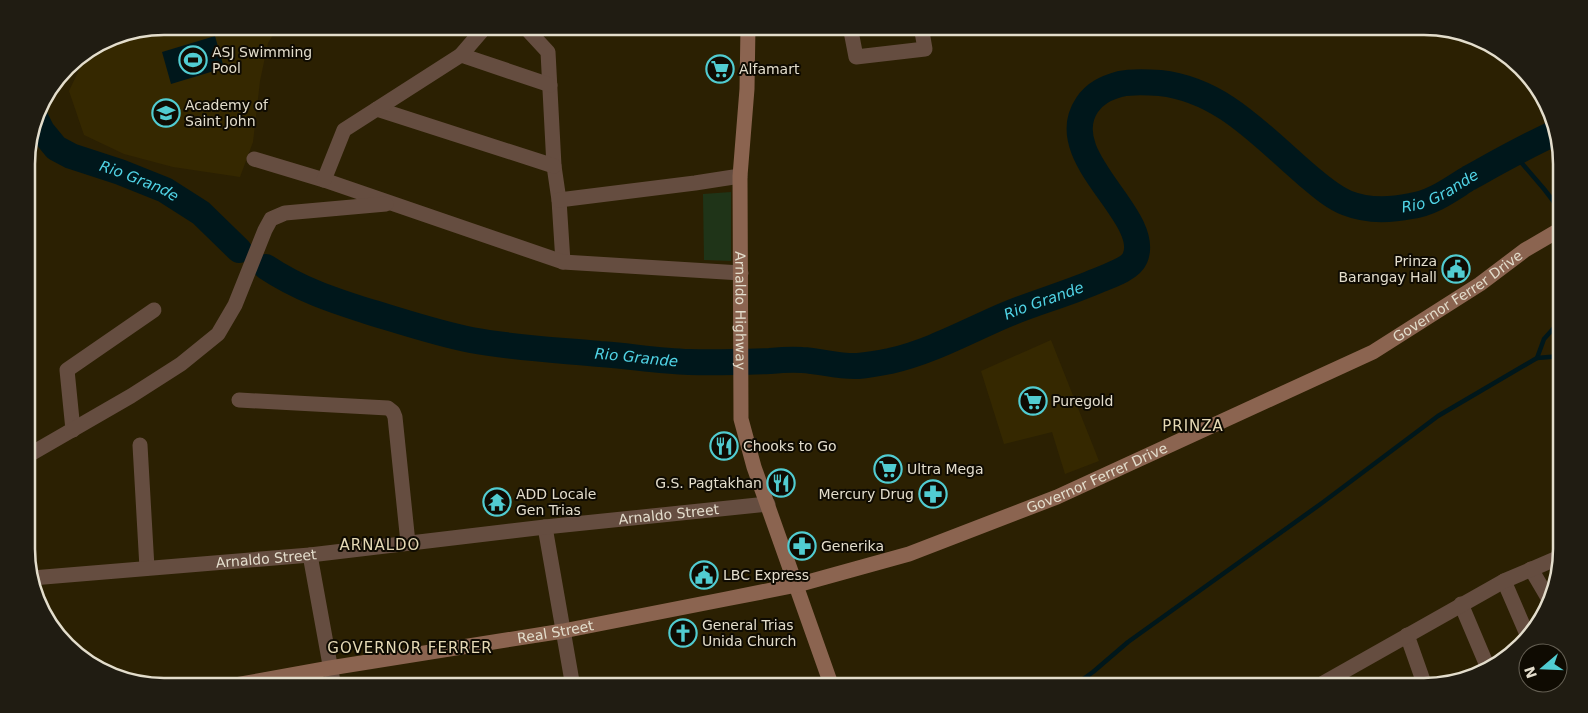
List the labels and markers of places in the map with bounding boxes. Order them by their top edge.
place label: ASJ Swimming Pool [212,44,312,76]
sports icon: ASJ Swimming Pool [178,45,208,75]
supermarket icon: Alfamart [705,54,735,84]
place label: Alfamart [739,61,800,77]
place label: Academy of Saint John [185,97,269,129]
school or university icon: Academy of Saint John [151,98,181,128]
place label: Prinza Barangay Hall [1339,253,1437,285]
public building icon: Prinza Barangay Hall [1441,254,1471,284]
supermarket icon: Puregold [1018,386,1048,416]
place label: Puregold [1052,393,1113,409]
restaurant icon: Chooks to Go [709,431,739,461]
place label: Chooks to Go [743,438,837,454]
supermarket icon: Ultra Mega [873,454,903,484]
place label: Ultra Mega [907,461,984,477]
restaurant icon: G.S. Pagtakhan [766,468,796,498]
place label: G.S. Pagtakhan [655,475,762,491]
pharmacy icon: Mercury Drug [918,479,948,509]
place label: ADD Locale Gen Trias [516,486,597,518]
place label: Mercury Drug [819,486,914,502]
temple icon: ADD Locale Gen Trias [482,487,512,517]
pharmacy icon: Generika [787,531,817,561]
place label: Generika [821,538,884,554]
public building icon: LBC Express [689,560,719,590]
place label: LBC Express [723,567,809,583]
place label: General Trias Unida Church [702,617,796,649]
church icon: General Trias Unida Church [668,618,698,648]

